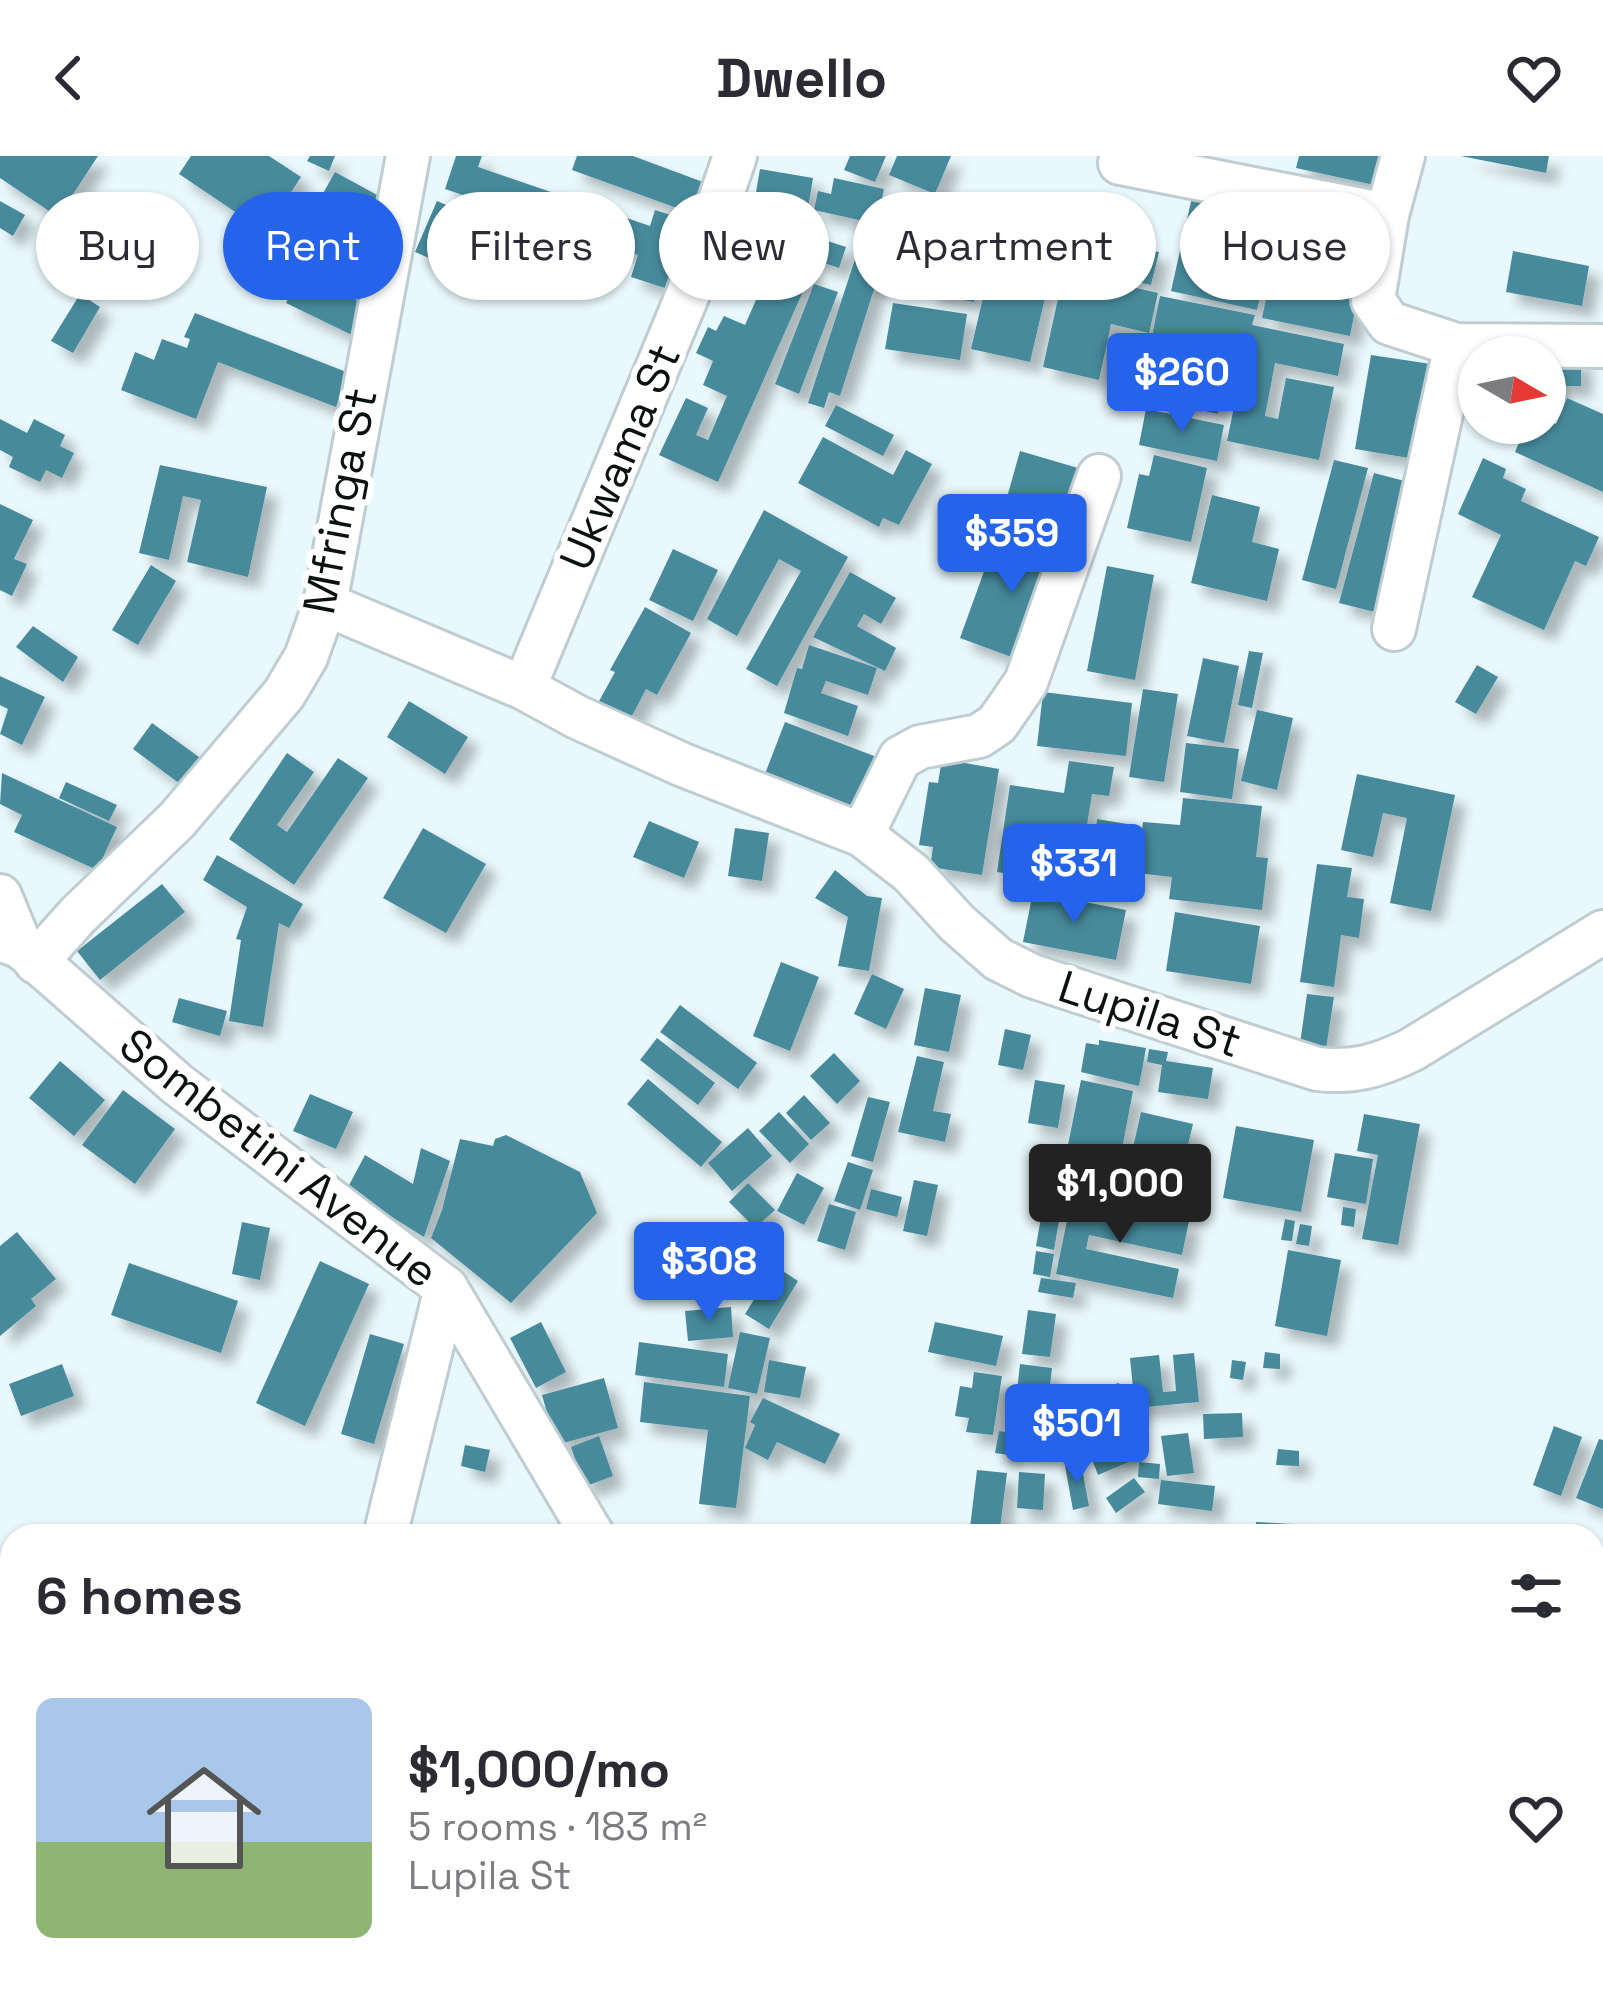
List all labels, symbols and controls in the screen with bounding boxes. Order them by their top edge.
text: Dwello [716,44,887,113]
icon: back [36,45,102,111]
icon: heart [1501,45,1567,111]
chip: Buy [36,192,199,300]
chip: Rent [223,192,403,300]
chip: Filters [427,192,635,300]
chip: New [659,192,829,300]
chip: Apartment [853,192,1156,300]
chip: House [1180,192,1390,300]
pin: $260 [1111,333,1253,435]
street label: Ukwama St [547,335,693,579]
north arrow [1458,336,1566,444]
map controls [1458,336,1566,444]
text: $260 [1134,347,1230,396]
street label: Mfringa St [290,383,390,619]
pin: $359 [941,494,1083,596]
text: $359 [965,508,1059,557]
pin: $331 [1003,824,1145,926]
text: $331 [1030,838,1118,887]
street label: Lupila St [1051,958,1249,1070]
street label: Sombetini Avenue [108,1016,450,1300]
pin: $1,000 [1022,1144,1218,1246]
text: $1,000 [1056,1158,1184,1207]
pin: $308 [638,1222,780,1324]
text: $308 [661,1236,757,1285]
pin: $501 [1006,1384,1148,1486]
text: $501 [1032,1398,1122,1447]
icon: filters [1503,1563,1569,1629]
text: 6 homes [36,1564,243,1629]
text: $1,000/mo [408,1737,670,1802]
icon: home [132,1746,276,1890]
icon: heart [1503,1785,1569,1851]
text: 5 rooms · 183 m² [408,1802,707,1851]
text: Lupila St [408,1851,572,1900]

